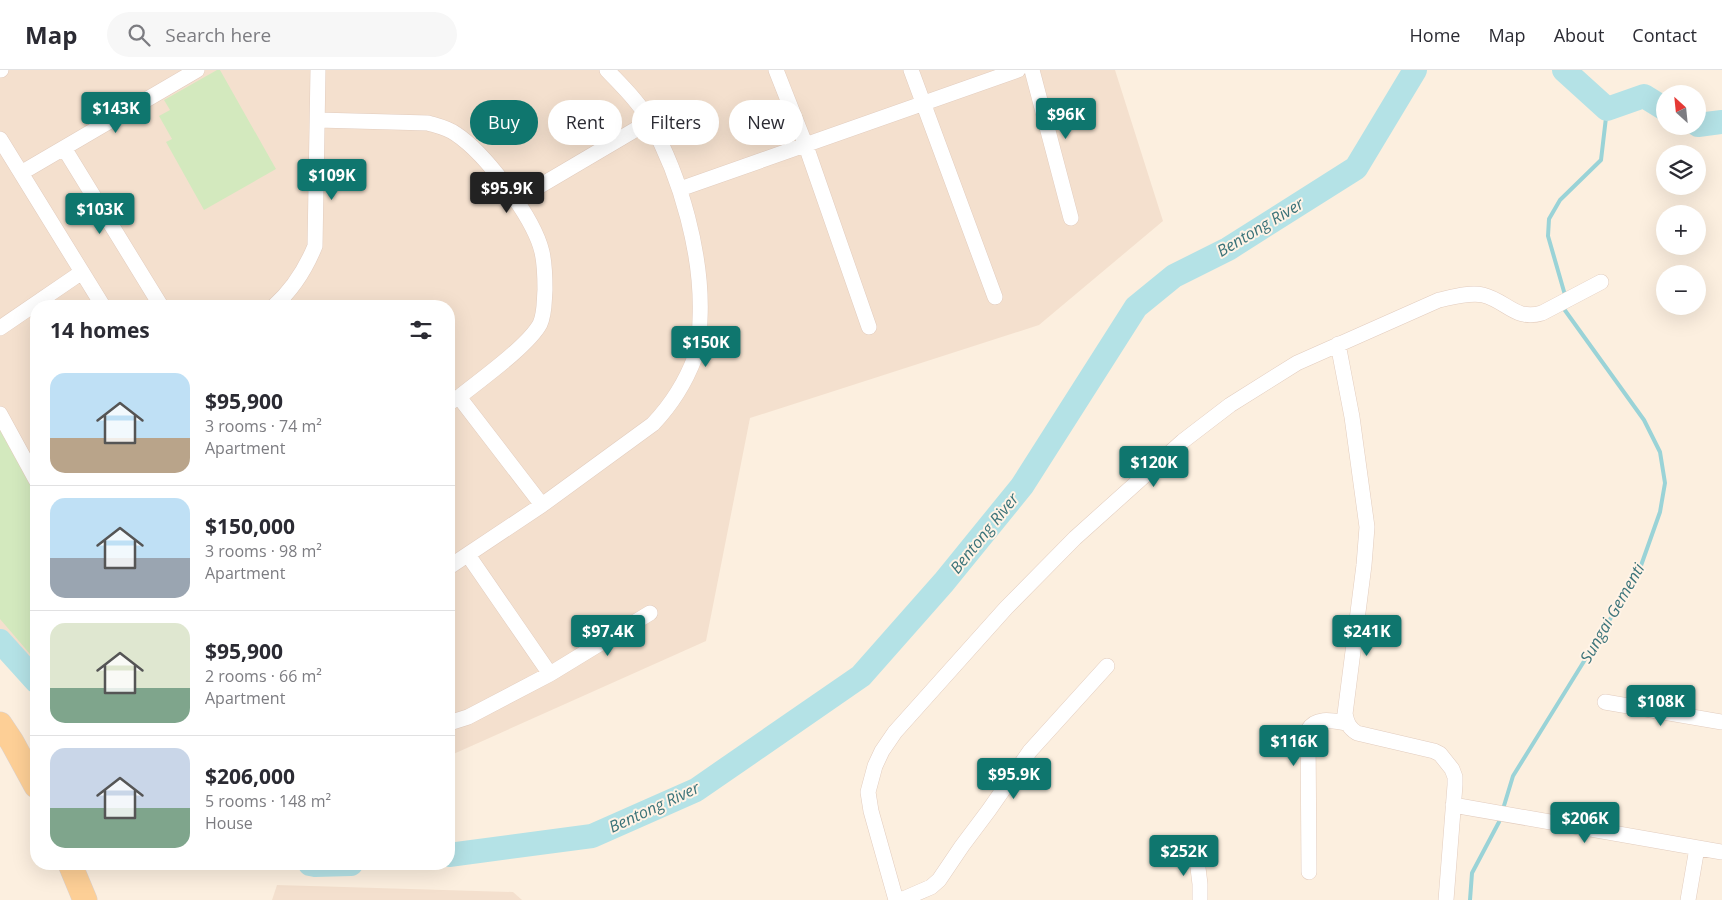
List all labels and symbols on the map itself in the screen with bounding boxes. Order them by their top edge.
north arrow [1656,85,1706,135]
pin: $143K [81,92,151,134]
pin: $96K [1036,98,1096,140]
pin: $109K [297,158,367,201]
pin: $95.9K [466,172,548,214]
pin: $103K [65,192,135,235]
water label: Bentong River [1213,192,1308,262]
pin: $150K [671,326,741,368]
pin: $120K [1119,446,1189,488]
water label: Bentong River [945,488,1024,578]
water label: Sungai Gementi [1575,558,1650,667]
pin: $97.4K [567,614,649,657]
pin: $241K [1332,614,1402,657]
pin: $108K [1626,684,1696,727]
pin: $116K [1259,724,1329,767]
pin: $95.9K [973,758,1055,800]
water label: Bentong River [605,776,703,838]
pin: $206K [1550,802,1620,844]
pin: $252K [1149,834,1219,877]

